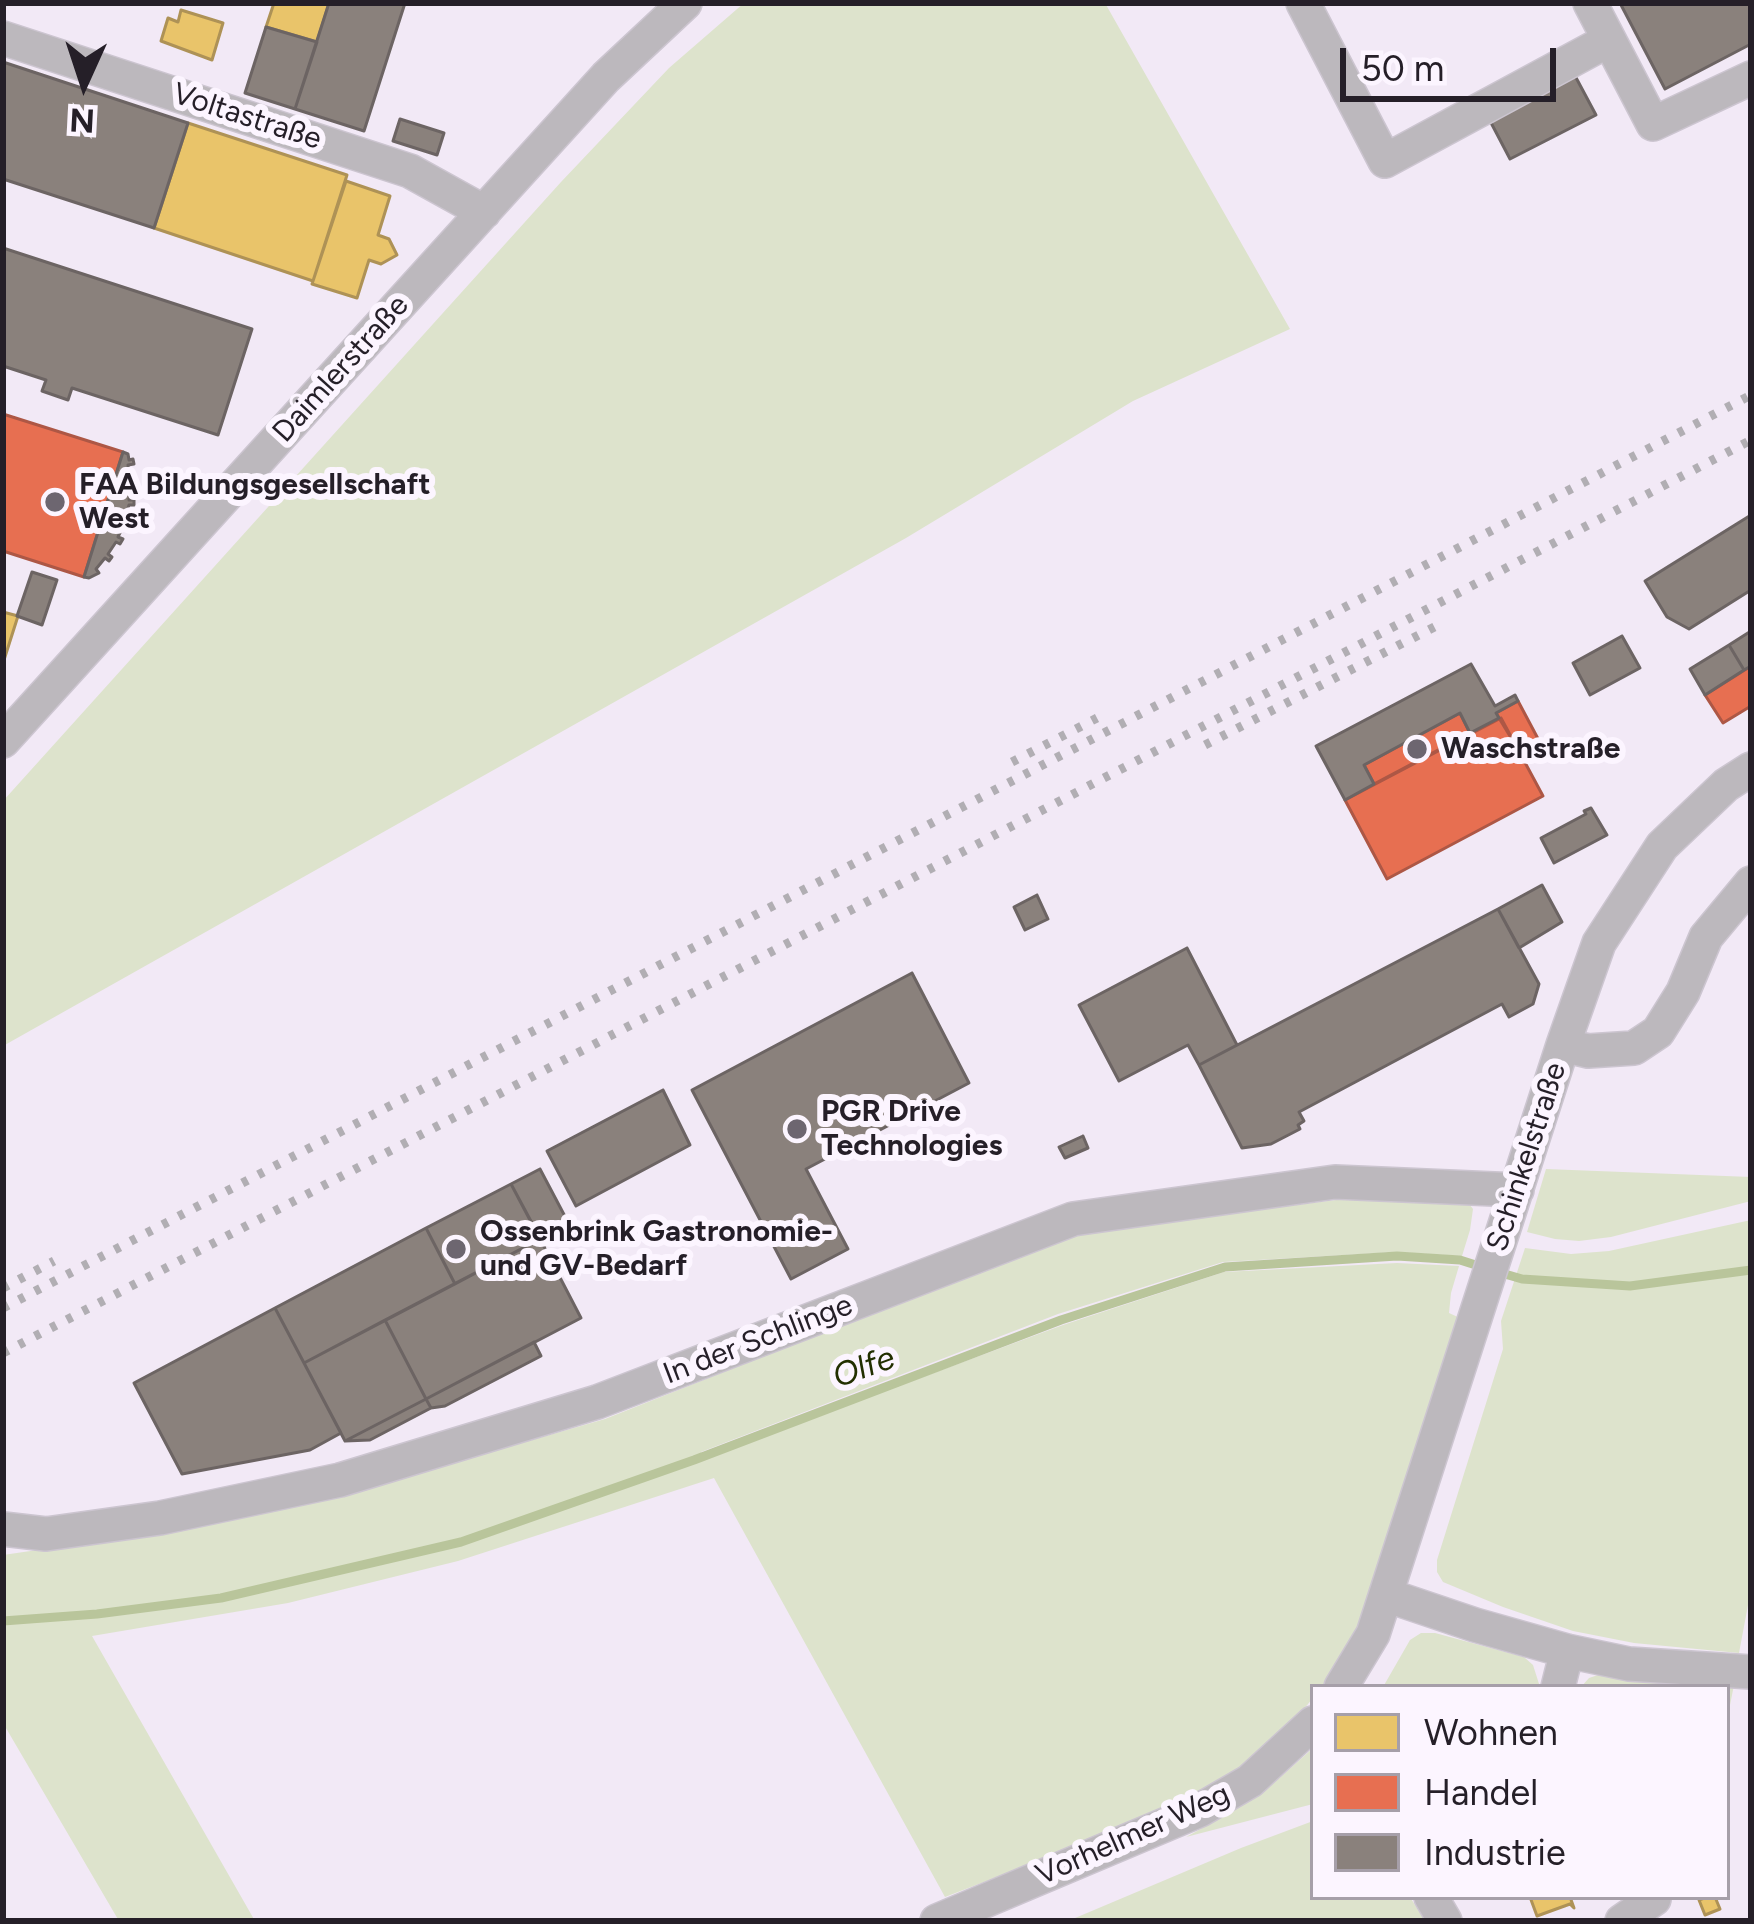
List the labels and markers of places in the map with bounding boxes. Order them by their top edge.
place label: FAA Bildungsgesellschaft West [79,467,430,538]
marker: FAA Bildungsgesellschaft West [42,489,68,515]
place label: Waschstraße [1441,731,1620,767]
marker: Waschstraße [1404,736,1430,762]
place label: PGR Drive Technologies [821,1094,1002,1164]
marker: PGR Drive Technologies [784,1116,810,1142]
place label: Ossenbrink Gastronomie- und GV-Bedarf [480,1214,833,1284]
marker: Ossenbrink Gastronomie- und GV-Bedarf [443,1236,469,1262]

